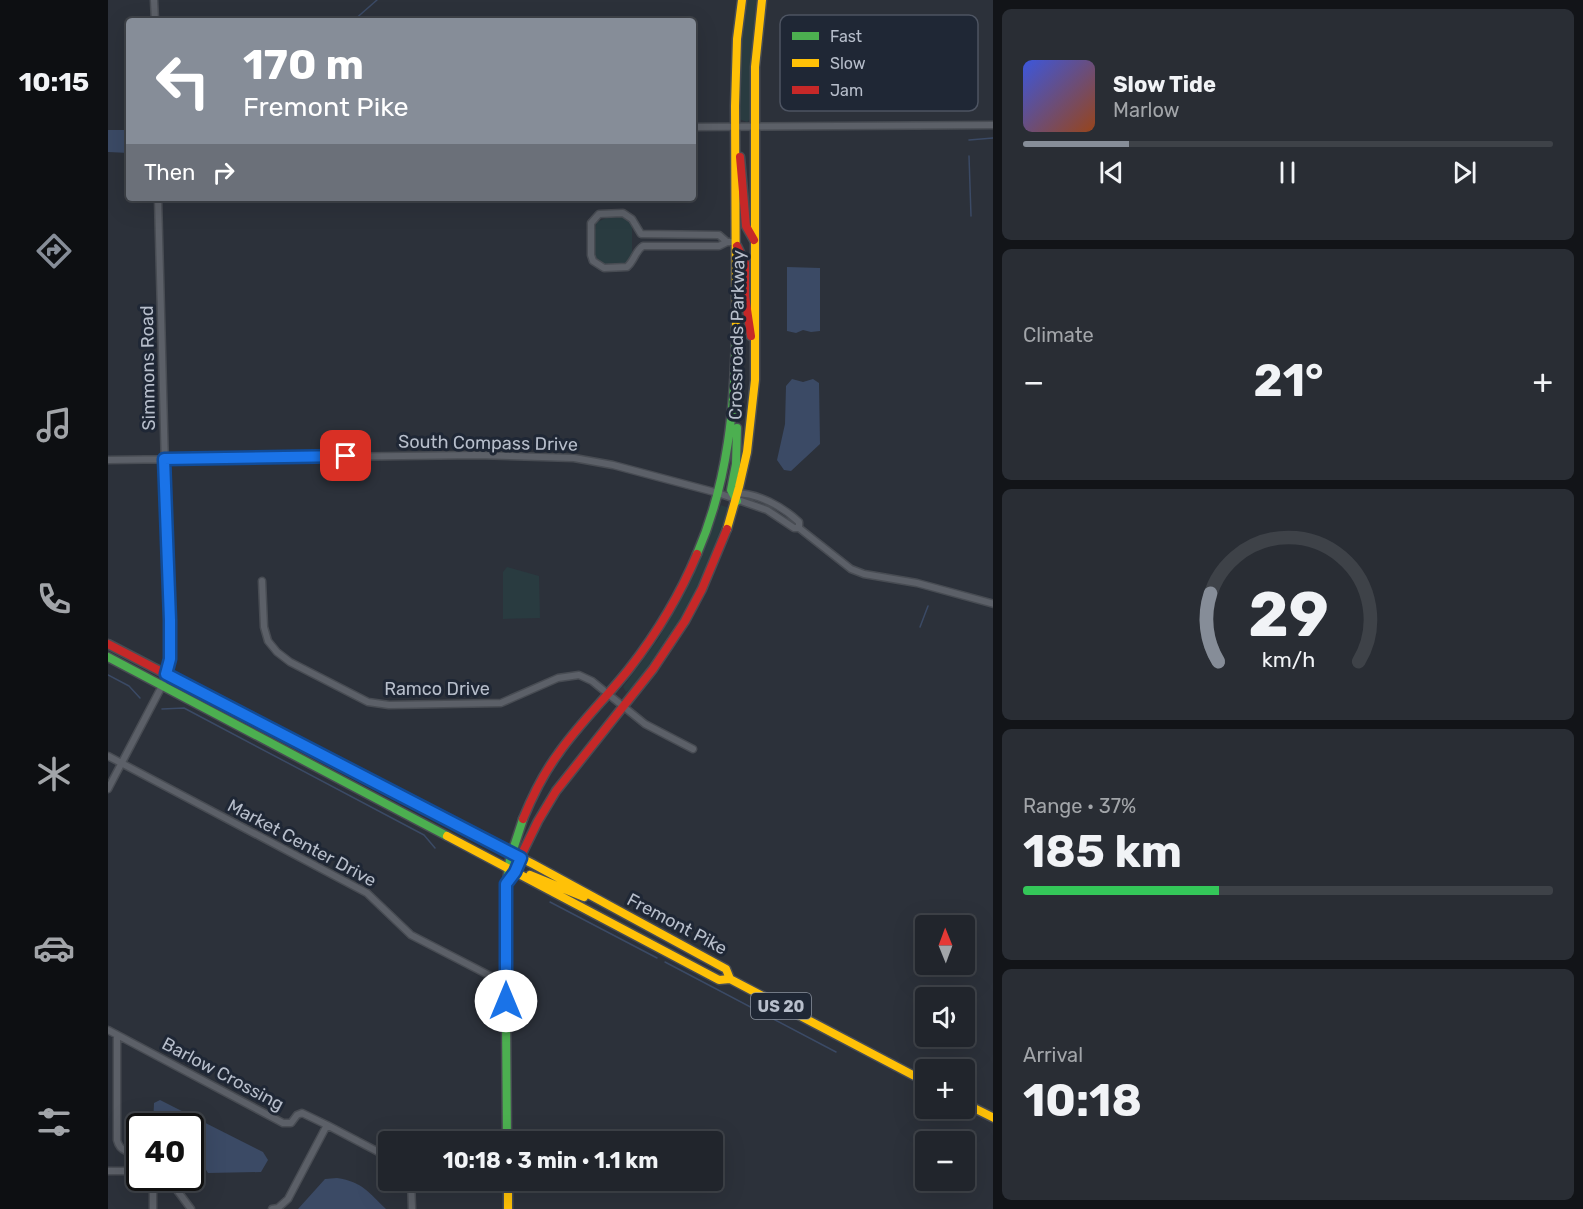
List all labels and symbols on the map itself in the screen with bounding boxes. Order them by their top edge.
legend [780,15,978,111]
text: Fast [830,27,862,46]
text: Slow [830,54,866,73]
text: Jam [830,81,863,100]
street label: Crossroads Parkway [725,250,749,420]
street label: Simmons Road [136,305,160,431]
pin [320,430,371,481]
street label: South Compass Drive [398,430,578,456]
street label: Ramco Drive [384,678,490,700]
street label: Market Center Drive [224,794,380,892]
street label: Fremont Pike [623,888,731,960]
north arrow [915,915,975,975]
position arrow [474,969,538,1033]
road number: US 20 [751,993,811,1019]
street label: Barlow Crossing [158,1033,288,1115]
speed limit sign: 40 [126,1113,204,1191]

